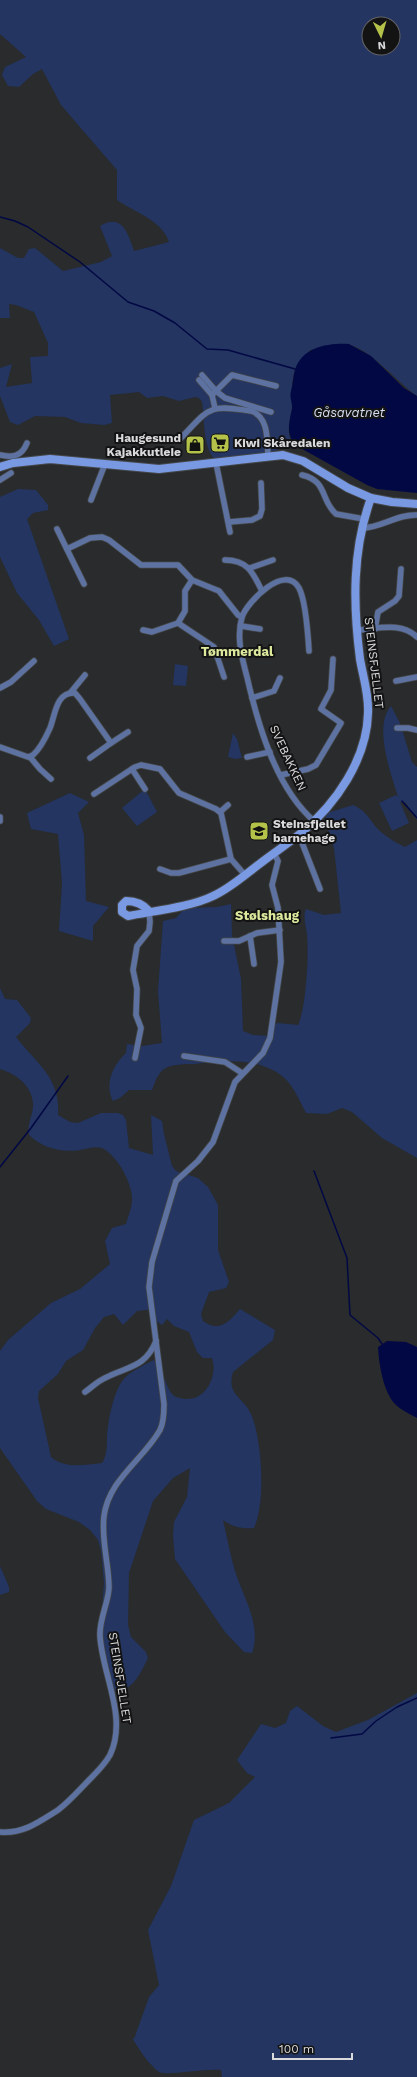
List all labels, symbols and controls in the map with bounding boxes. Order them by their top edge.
north arrow [361,16,401,56]
text: N [377,39,386,52]
water label: Gåsavatnet [313,405,386,420]
place label: Haugesund Kajakkutleie [107,431,181,459]
supermarket icon: Kiwi Skåredalen [209,432,231,454]
shop icon: Haugesund Kajakkutleie [184,434,206,456]
place label: Kiwi Skåredalen [234,436,330,450]
street label: STEINSFJELLET [361,616,387,710]
district label: Tømmerdal [201,644,274,659]
street label: SVEBAKKEN [267,723,309,793]
place label: Steinsfjellet barnehage [273,817,346,845]
school or university icon: Steinsfjellet barnehage [248,820,270,842]
district label: Stølshaug [235,908,300,923]
street label: STEINSFJELLET [106,1631,134,1725]
scale bar [273,2035,352,2061]
text: 100 m [279,2042,314,2056]

